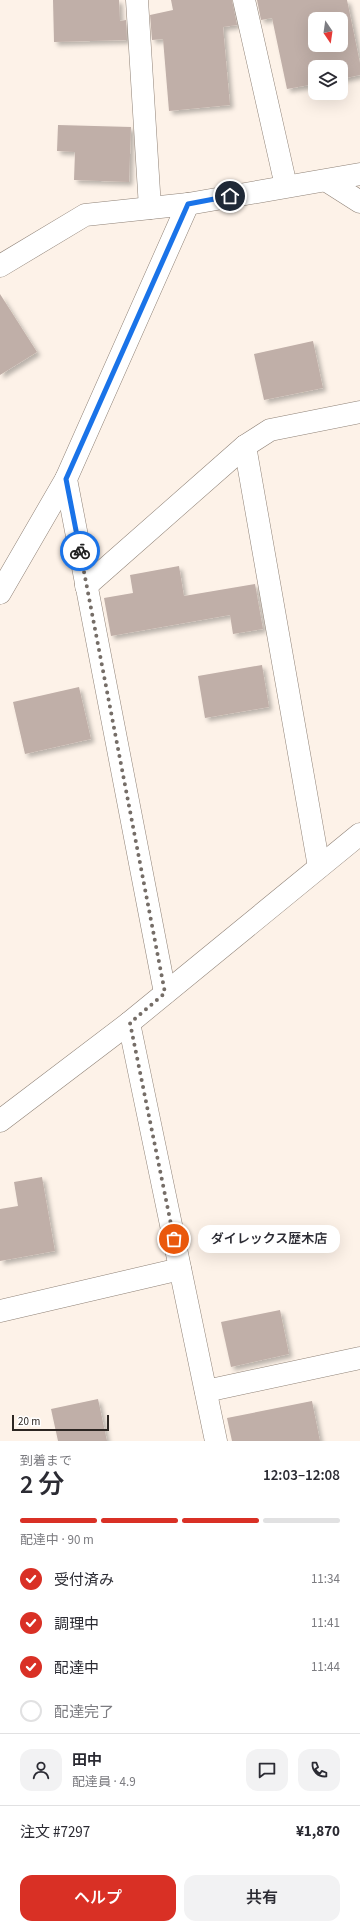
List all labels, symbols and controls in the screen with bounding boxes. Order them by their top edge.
north arrow [308,12,348,52]
map controls [308,12,348,100]
button: layers [308,60,348,100]
pin [213,179,247,213]
icon: home [219,185,241,207]
courier [60,531,100,571]
icon: bike [69,540,91,562]
pin [157,1222,191,1256]
callout: ダイレックス歴木店 [198,1225,340,1253]
icon: bag [163,1228,185,1250]
text: ダイレックス歴木店 [211,1230,327,1248]
scale bar [12,1413,109,1432]
text: 20 m [18,1414,40,1429]
text: 到着まで [20,1452,72,1470]
text: 12:03–12:08 [263,1465,340,1486]
text: 2 分 [20,1466,65,1503]
text: 配達中 · 90 m [20,1531,94,1549]
icon: check [20,1568,42,1590]
text: 受付済み [54,1570,114,1591]
text: 11:34 [311,1570,340,1588]
icon: check [20,1612,42,1634]
text: 調理中 [54,1614,99,1635]
text: 11:41 [311,1614,340,1632]
icon: check [20,1656,42,1678]
text: 配達中 [54,1658,99,1679]
text: 11:44 [311,1658,340,1676]
text: 配達完了 [54,1702,114,1723]
button: person [20,1749,62,1791]
button: chat [246,1749,288,1791]
button: phone [298,1749,340,1791]
text: 田中 [72,1750,102,1771]
text: 配達員 · 4.9 [72,1773,136,1791]
text: ¥1,870 [296,1821,340,1842]
text: 注文 #7297 [20,1822,90,1843]
button: ヘルプ [20,1875,176,1921]
button: 共有 [184,1875,340,1921]

